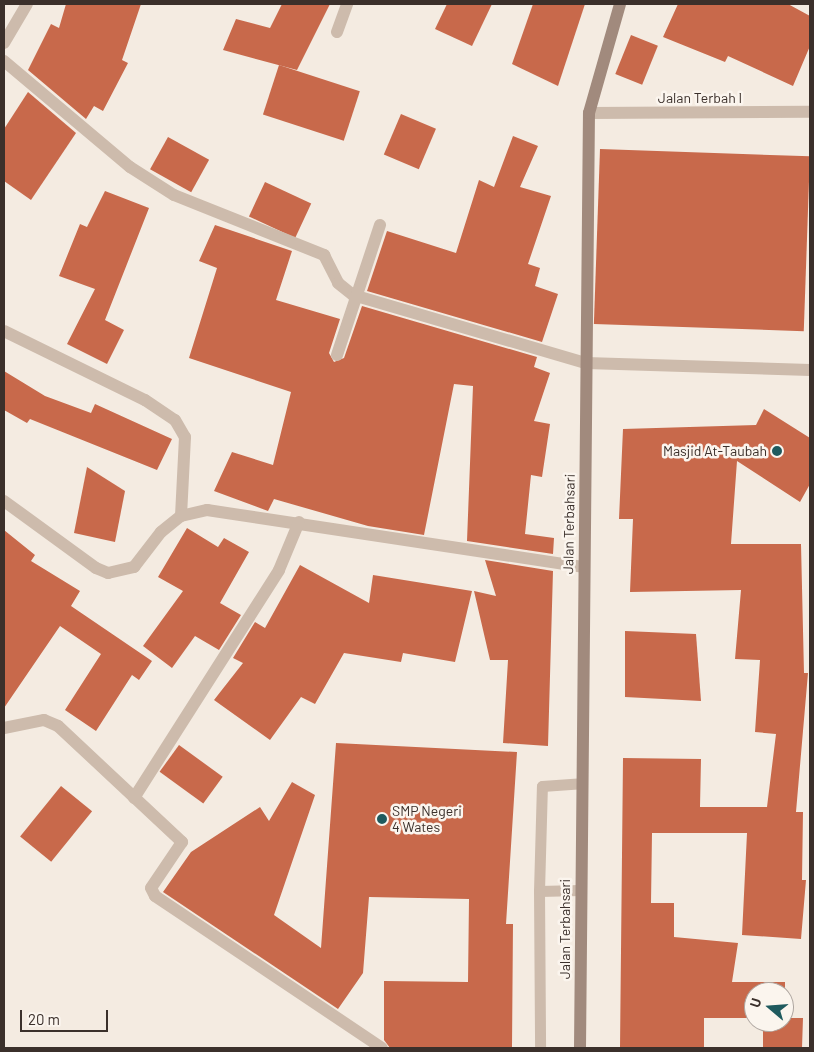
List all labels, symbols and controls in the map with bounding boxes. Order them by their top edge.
street label: Jalan Terbah I [658,90,742,106]
place label: Masjid At-Taubah [663,443,767,459]
marker: Masjid At-Taubah [771,445,783,457]
street label: Jalan Terbahsari [560,474,578,574]
place label: SMP Negeri 4 Wates [392,803,462,836]
marker: SMP Negeri 4 Wates [376,813,388,825]
street label: Jalan Terbahsari [557,879,573,979]
north arrow [744,982,794,1032]
text: U [746,996,765,1009]
scale bar [22,1000,110,1032]
text: 20 m [28,1010,60,1028]

